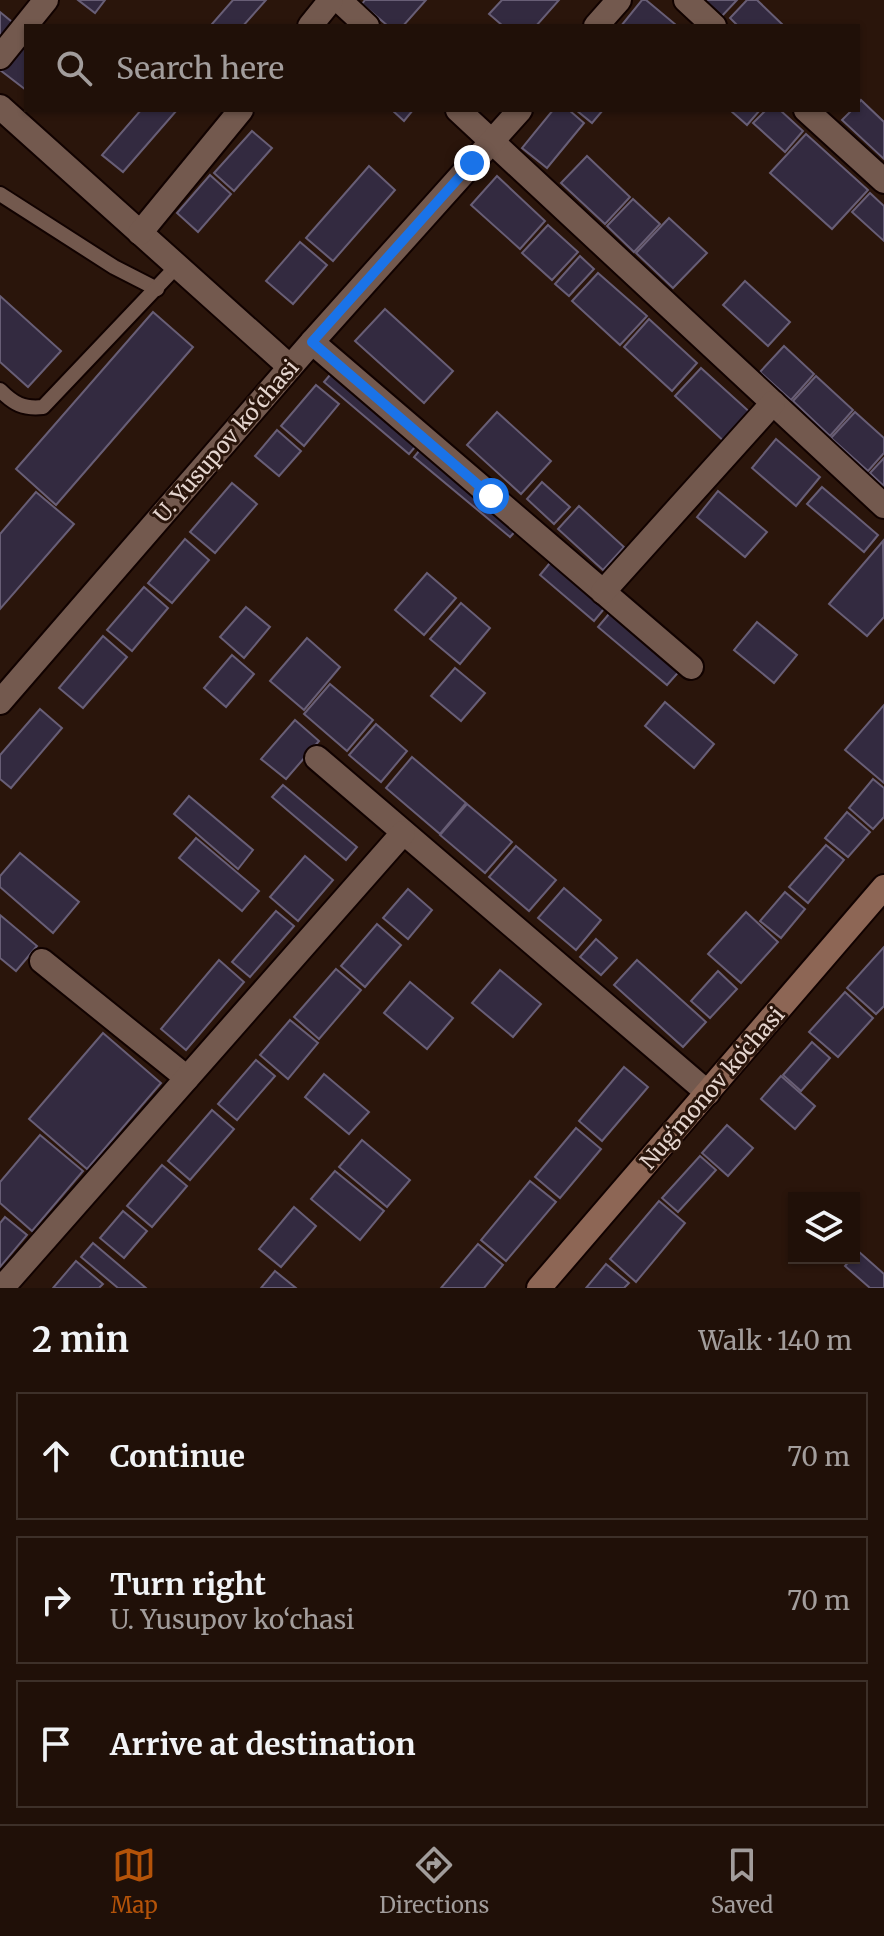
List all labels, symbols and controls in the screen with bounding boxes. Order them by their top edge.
search box [24,24,860,112]
icon: search [52,46,96,90]
text: Search here [116,49,284,87]
route end [454,145,490,181]
street label: U. Yusupov ko‘chasi [148,354,304,528]
route start [473,478,509,514]
street label: Nugʻmonov koʻchasi [634,1001,790,1175]
map controls [788,1192,860,1264]
button: layers [788,1192,860,1264]
text: 2 min [32,1319,129,1361]
text: Walk · 140 m [698,1324,852,1357]
icon: ahead [34,1434,78,1478]
text: Continue [110,1437,245,1475]
text: 70 m [787,1440,850,1473]
text: Turn right [110,1565,266,1603]
icon: right [34,1578,78,1622]
text: 70 m [787,1584,850,1617]
text: U. Yusupov ko‘chasi [110,1603,354,1636]
icon: arrive [34,1722,78,1766]
text: Arrive at destination [110,1725,416,1763]
tab: Map [111,1843,158,1919]
tab: Directions [379,1843,489,1919]
tab: Saved [711,1843,773,1919]

